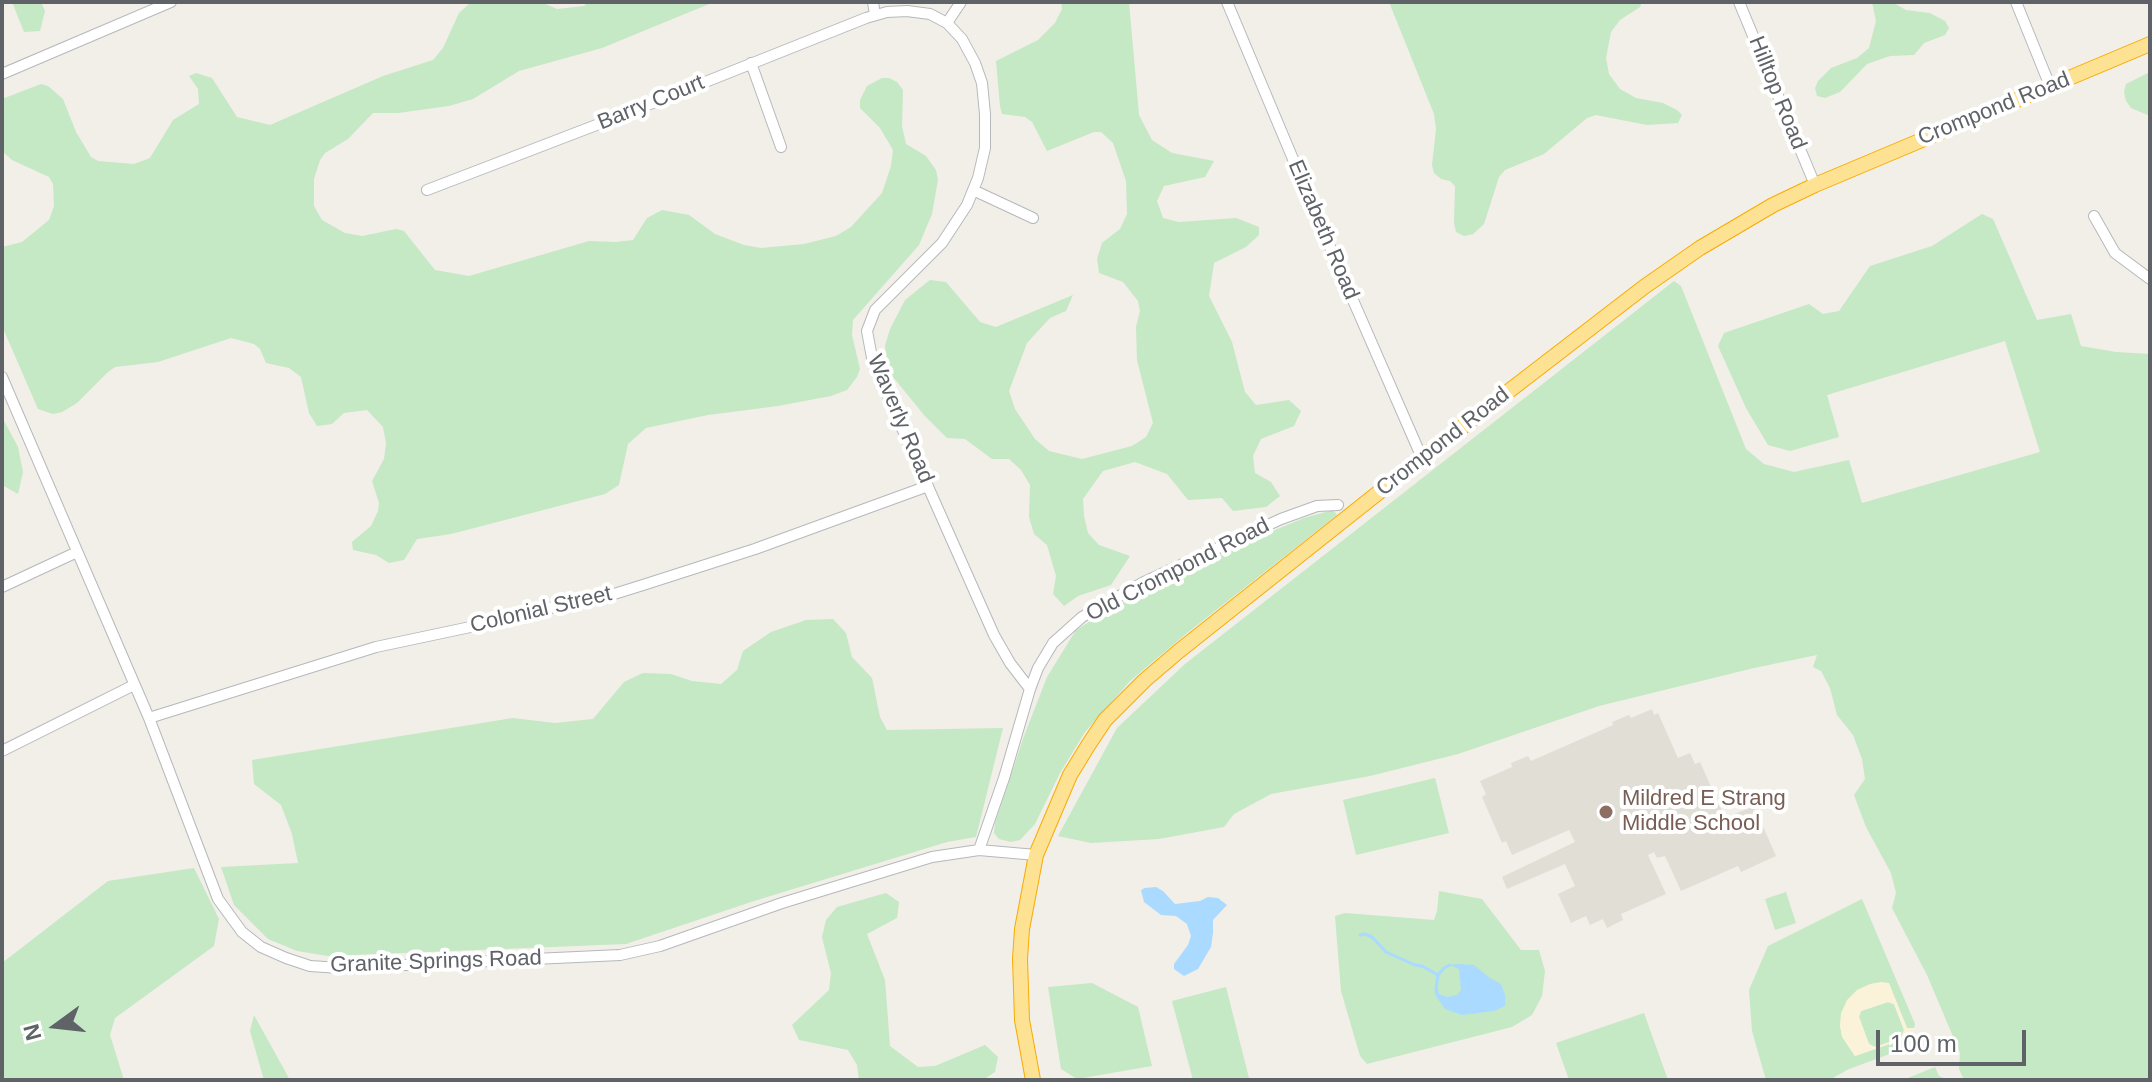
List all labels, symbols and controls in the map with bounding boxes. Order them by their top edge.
street label: Hilltop Road [1742,32,1812,154]
street label: Crompond Road [1914,67,2074,151]
street label: Barry Court [594,70,708,136]
street label: Elizabeth Road [1282,156,1364,304]
street label: Waverly Road [861,351,939,487]
street label: Crompond Road [1371,382,1515,502]
street label: Old Crompond Road [1082,512,1274,628]
street label: Colonial Street [468,581,614,639]
place label: Mildred E Strang Middle School [1622,786,1786,838]
marker: Mildred E Strang Middle School [1597,803,1615,821]
street label: Granite Springs Road [330,945,542,979]
north arrow [16,986,96,1066]
scale bar [1880,1014,2030,1064]
text: N [18,1021,46,1043]
text: 100 m [1890,1030,1957,1057]

